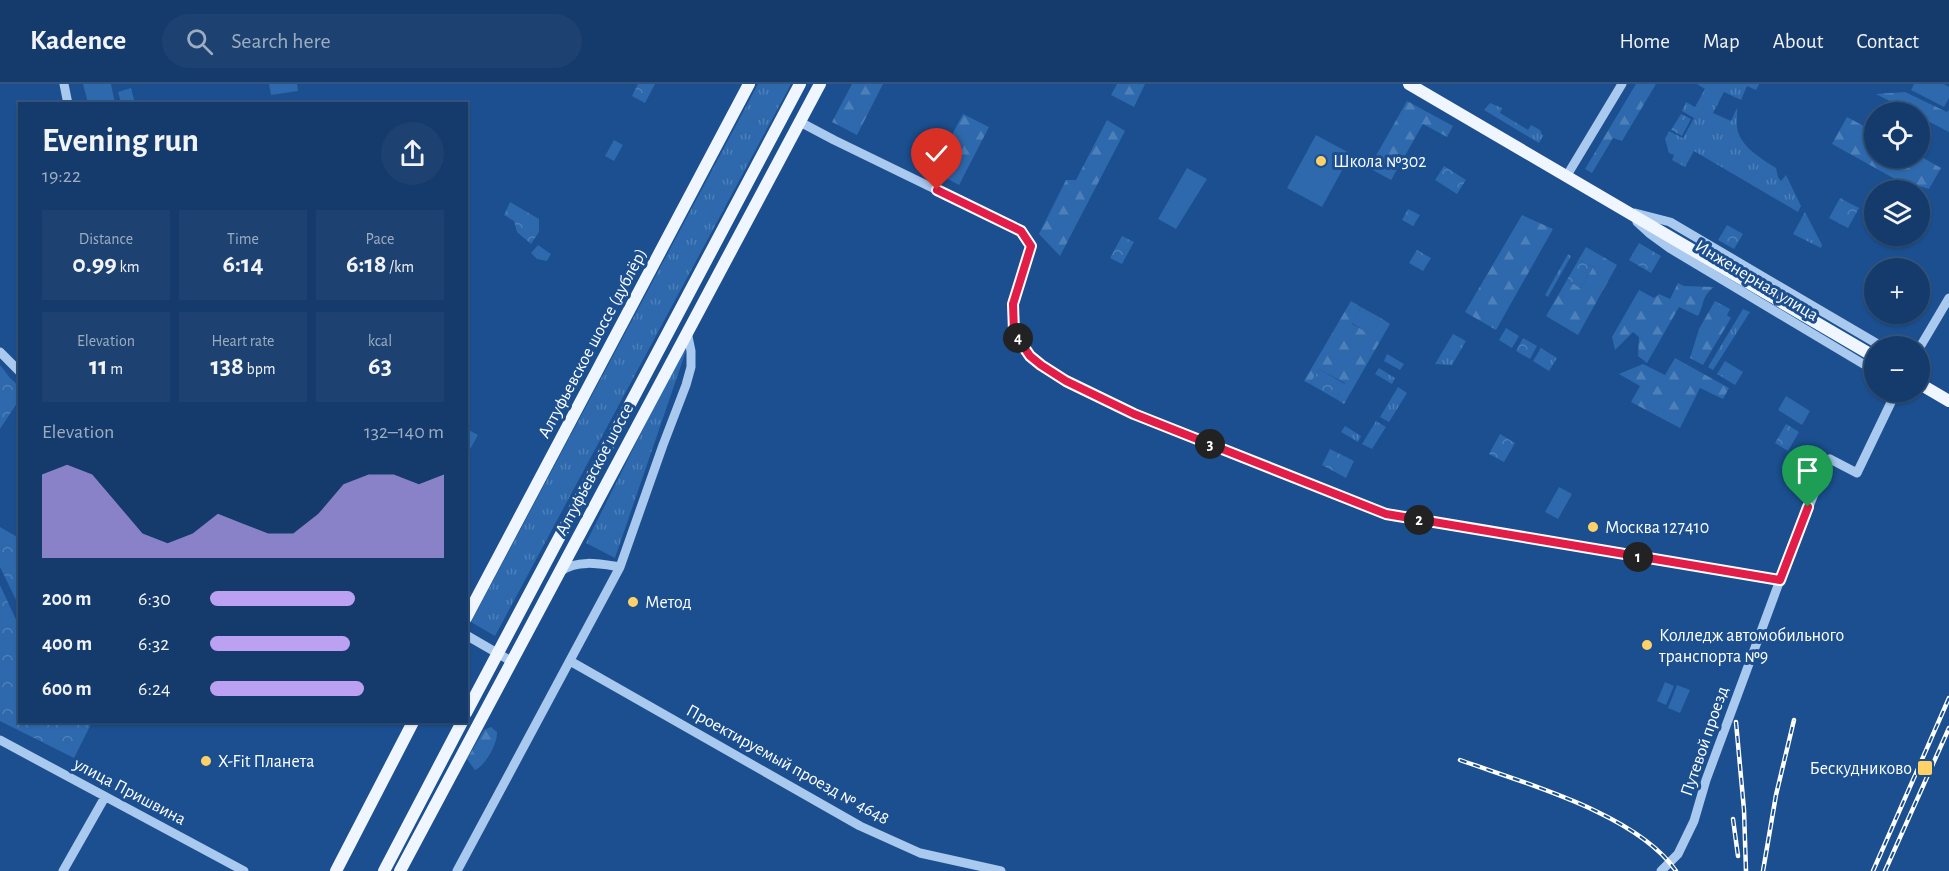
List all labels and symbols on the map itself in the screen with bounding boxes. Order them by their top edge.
pin [911,128,962,190]
place label: Школа №302 [1333,153,1427,171]
marker: Школа №302 [1314,154,1328,168]
street label: Инженерная улица [1692,237,1821,325]
street label: Алтуфьевское шоссе (дублёр) [534,245,651,441]
pin: 4 [1003,323,1033,353]
street label: Алтуфьевское шоссе [552,400,637,539]
pin: 3 [1195,429,1225,459]
pin [1782,445,1833,507]
pin: 2 [1404,505,1434,535]
place label: Москва 127410 [1605,519,1709,537]
marker: Москва 127410 [1586,520,1600,534]
pin: 1 [1623,542,1653,572]
place label: Метод [645,594,692,612]
marker: Метод [626,595,640,609]
place label: Колледж автомобильного транспорта №9 [1658,626,1844,666]
marker: Колледж автомобильного транспорта №9 [1640,638,1654,652]
street label: Путевой проезд [1678,684,1732,799]
street label: Проектируемый проезд № 4648 [683,701,892,828]
place label: X-Fit Планета [218,753,314,771]
street label: улица Пришвина [70,754,189,829]
marker: X-Fit Планета [199,754,213,768]
marker: Бескудниково [1916,759,1934,777]
place label: Бескудниково [1809,760,1912,778]

